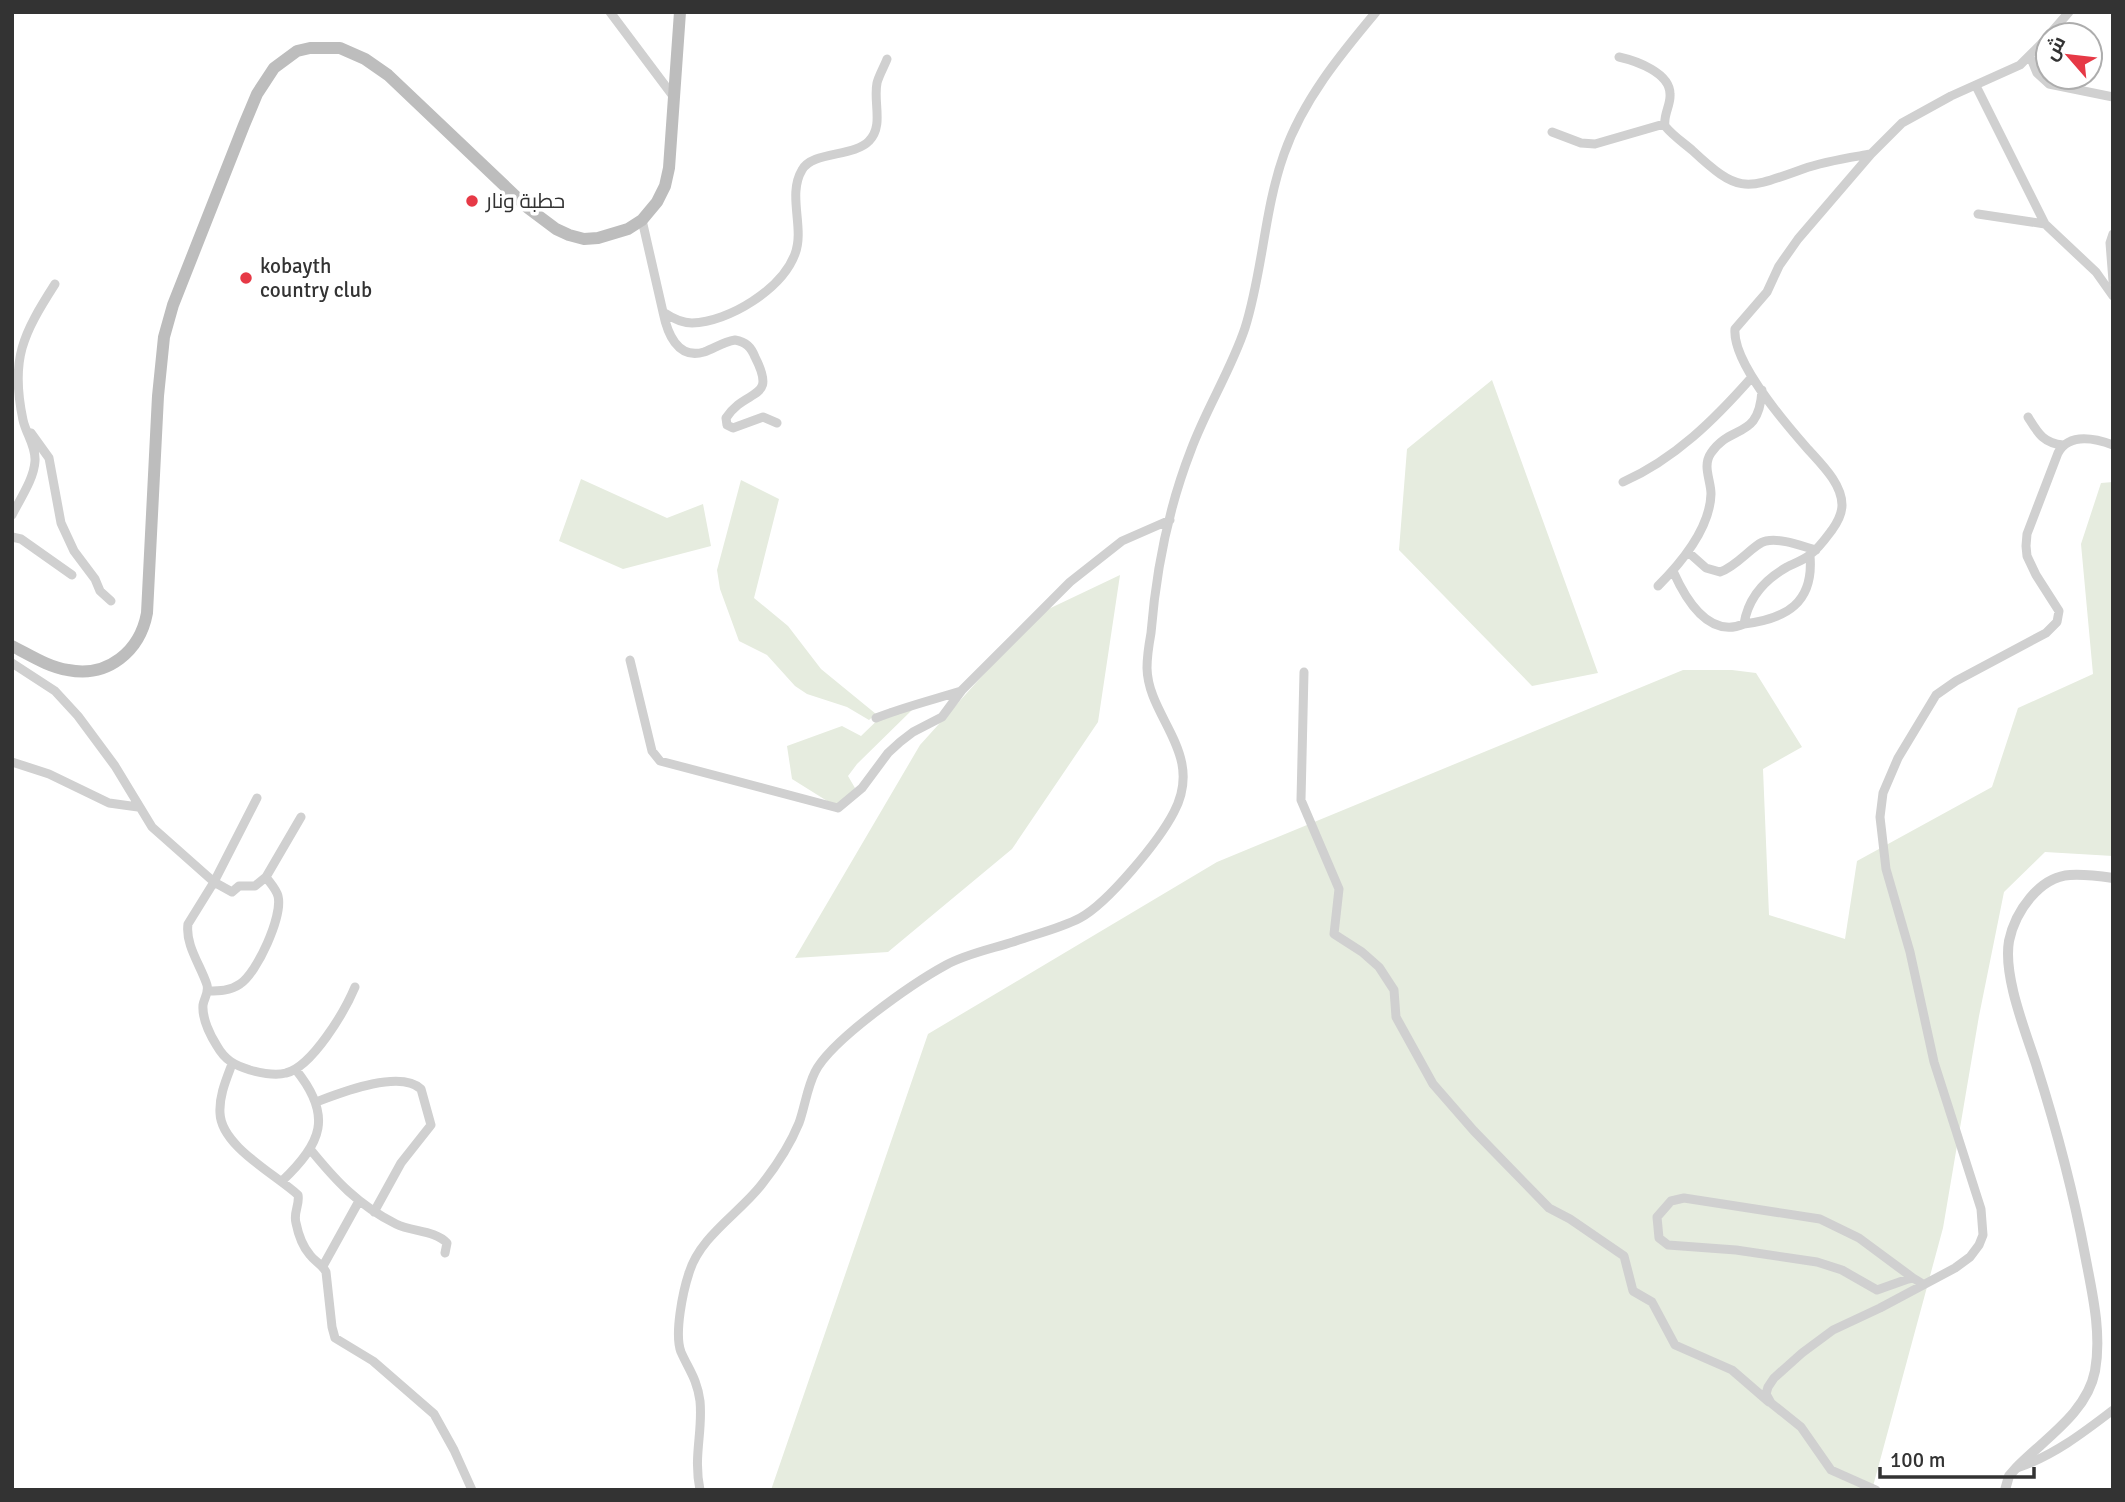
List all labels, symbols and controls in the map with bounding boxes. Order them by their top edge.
north arrow [2034,21,2104,91]
text: ش [2039,32,2071,65]
place label: حطبة ونار [485,188,565,214]
marker: حطبة ونار [464,193,480,209]
place label: kobayth country club [260,253,372,303]
marker: kobayth country club [238,270,254,286]
scale bar [1880,1436,2034,1480]
text: 100 m [1890,1447,1945,1473]

